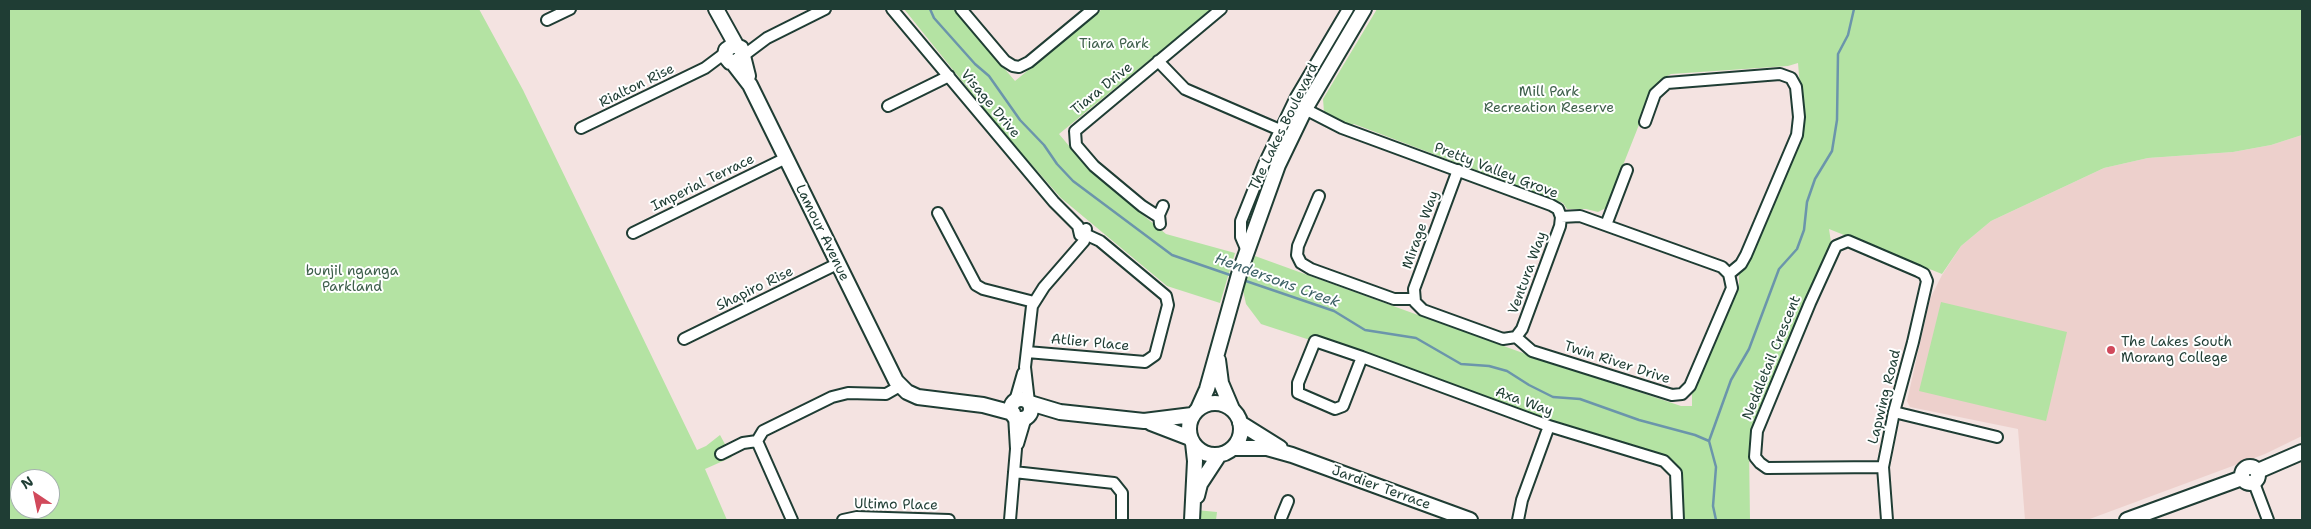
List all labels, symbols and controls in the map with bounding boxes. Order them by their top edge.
park label: Tiara Park [1079,36,1149,52]
street label: Tiara Drive [1068,59,1136,119]
street label: The Lakes Boulevard [1246,60,1322,194]
street label: Rialton Rise [597,61,677,111]
street label: Visage Drive [957,66,1023,142]
park label: Mill Park Recreation Reserve [1484,84,1614,116]
street label: Pretty Valley Grove [1431,140,1561,202]
street label: Imperial Terrace [649,151,757,215]
street label: Lamour Avenue [791,182,853,284]
street label: Mirage Way [1399,189,1443,271]
street label: Ventura Way [1505,229,1551,317]
water label: Hendersons Creek [1212,250,1342,312]
park label: bunjil nganga Parkland [306,263,398,296]
street label: Shapiro Rise [714,263,796,315]
street label: Neddletail Crescent [1739,293,1805,423]
street label: Atlier Place [1050,331,1130,355]
place label: The Lakes South Morang College [2121,334,2232,367]
street label: Twin River Drive [1562,338,1672,388]
marker: The Lakes South Morang College [2105,344,2117,356]
street label: Lapwing Road [1865,348,1905,446]
street label: Axa Way [1493,384,1555,420]
street label: Jardier Terrace [1329,462,1433,514]
north arrow [10,469,60,519]
text: N [18,472,37,493]
street label: Ultimo Place [854,496,938,514]

